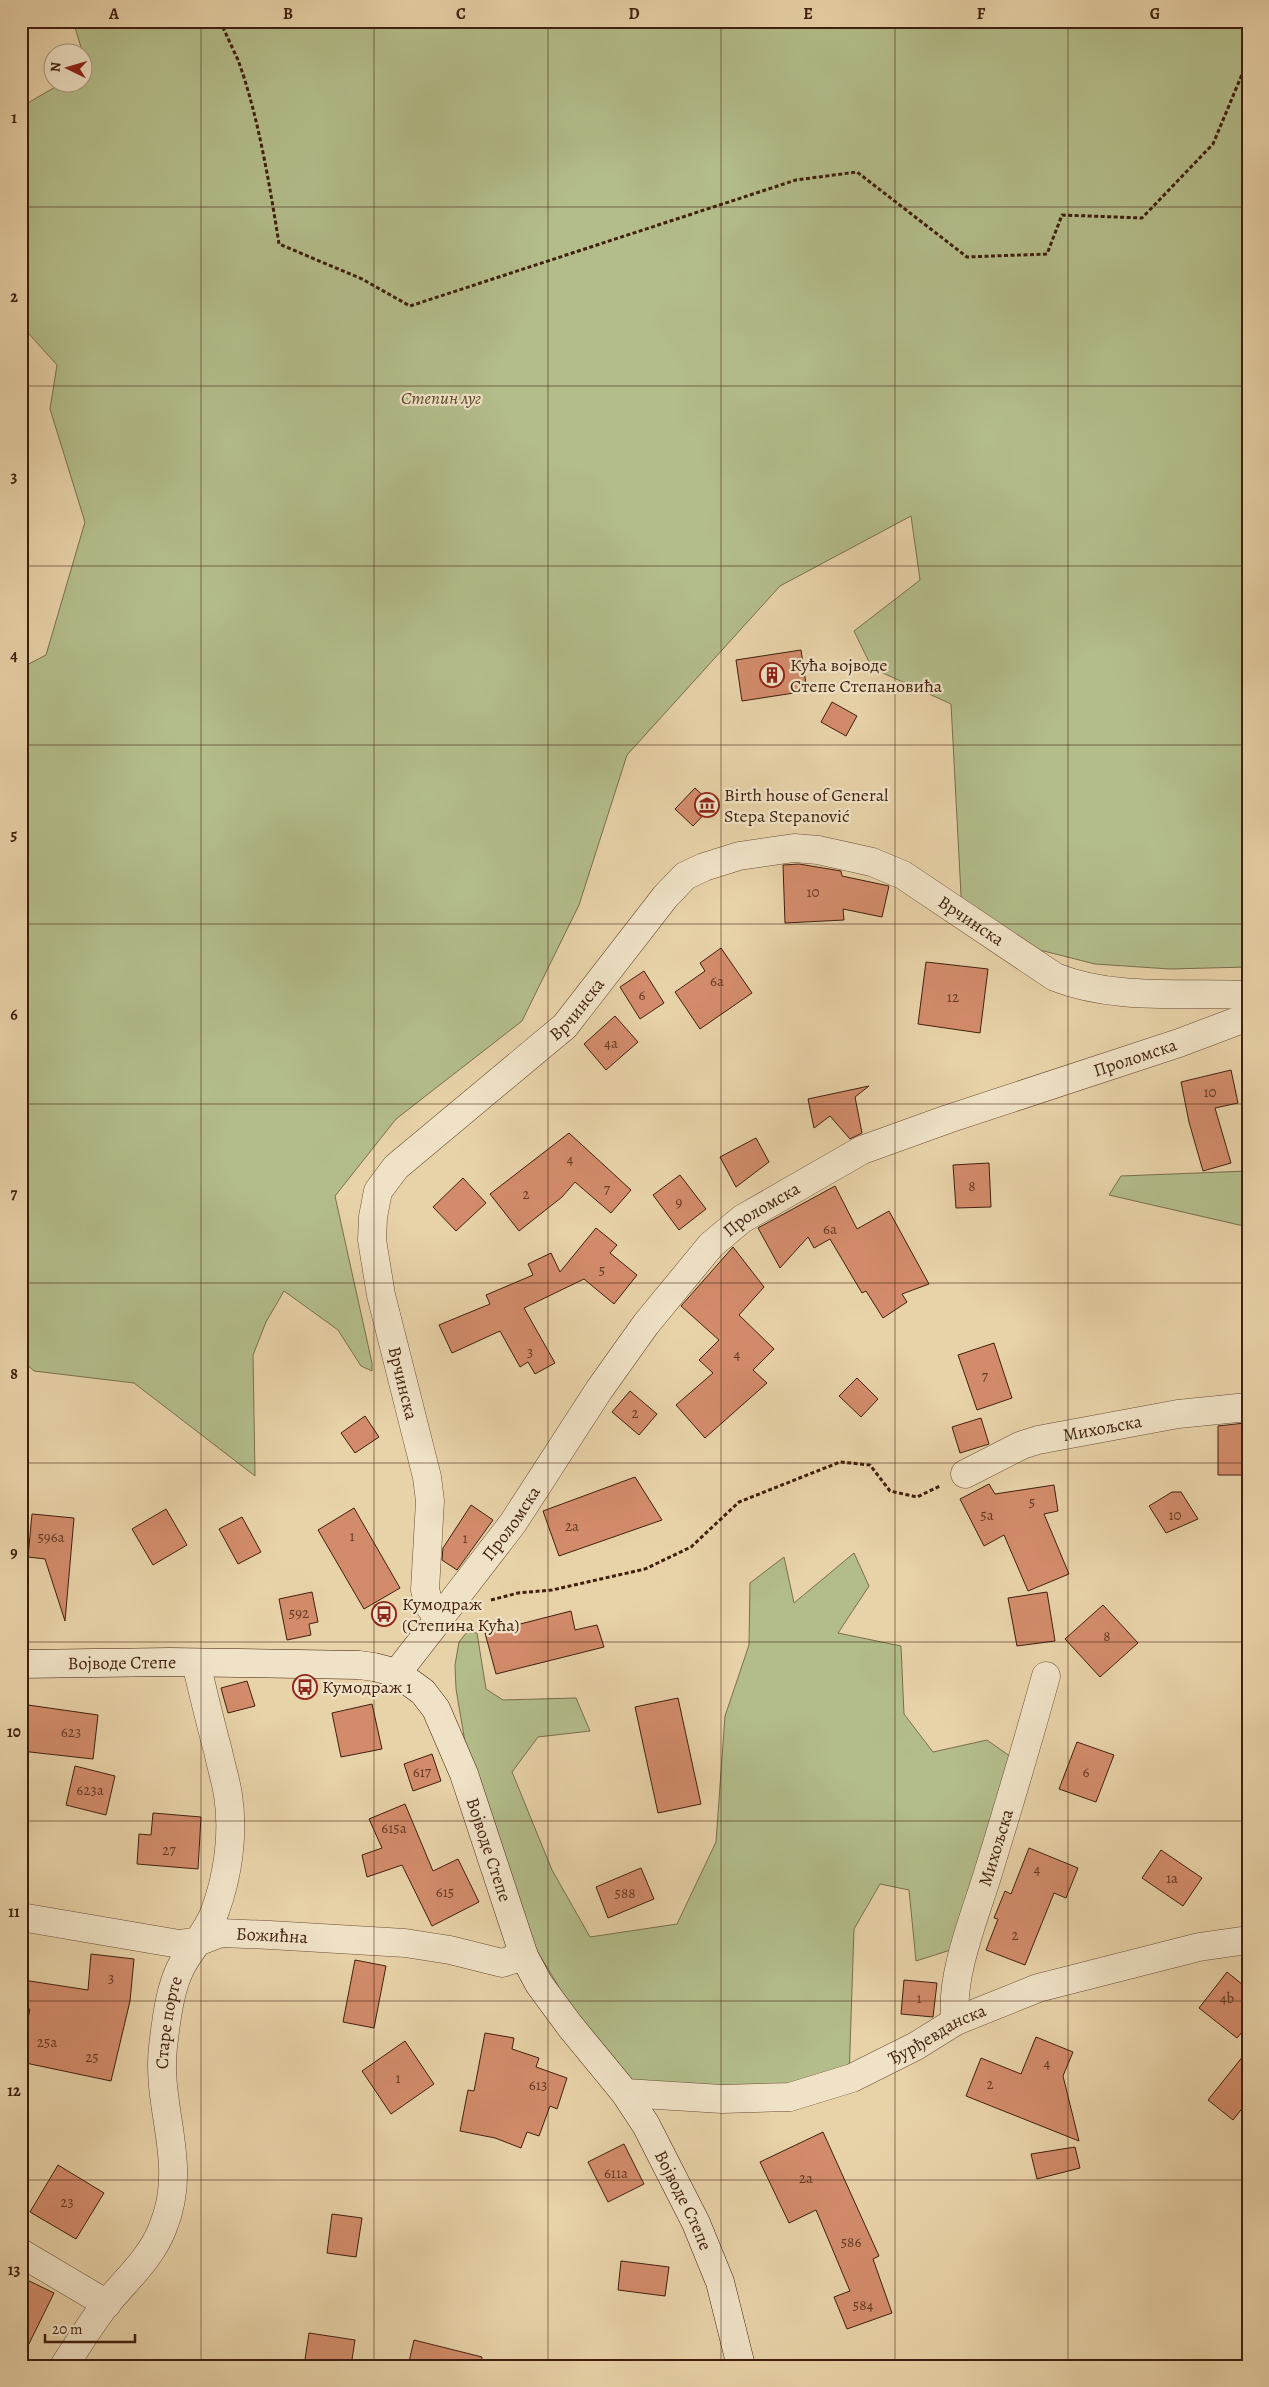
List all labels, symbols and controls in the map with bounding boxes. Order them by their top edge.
text: A [108,3,120,25]
text: B [283,3,293,25]
text: C [456,3,466,25]
text: D [628,3,640,25]
text: E [803,3,813,25]
text: F [977,3,986,25]
text: G [1150,3,1160,25]
north arrow [42,42,92,92]
text: N [46,61,65,73]
text: 1 [11,107,17,129]
text: 2 [10,286,18,308]
park label: Степин луг [401,386,481,410]
text: 3 [11,466,18,488]
text: 4 [10,645,18,667]
place label: Кућа војводе Степе Степановића [790,653,943,698]
building icon: Кућа војводе Степе Степановића [759,662,785,688]
place label: Birth house of General Stepa Stepanović [724,783,889,828]
museum icon: Birth house of General Stepa Stepanović [694,792,720,818]
text: 5 [11,824,18,846]
house number: 10 [806,882,820,902]
street label: Врчинска [933,890,1009,952]
house number: 6a [710,971,724,991]
street label: Врчинска [544,972,610,1046]
house number: 6 [639,985,646,1005]
house number: 12 [947,987,959,1007]
text: 6 [10,1004,18,1026]
street label: Проломска [1090,1032,1180,1082]
house number: 4a [604,1033,618,1053]
house number: 10 [1203,1082,1217,1102]
house number: 4 [567,1149,574,1169]
street label: Проломска [718,1176,805,1242]
house number: 8 [968,1176,976,1196]
house number: 7 [604,1179,611,1199]
text: 7 [11,1183,18,1205]
house number: 2 [522,1184,530,1204]
house number: 9 [676,1192,683,1212]
house number: 6a [823,1219,837,1239]
house number: 5 [599,1260,605,1280]
house number: 3 [527,1342,533,1362]
street label: Врчинска [382,1344,424,1423]
house number: 4 [734,1344,741,1364]
text: 8 [10,1363,18,1385]
house number: 7 [982,1366,989,1386]
house number: 2 [631,1403,639,1423]
street label: Михољска [1061,1409,1144,1447]
street label: Проломска [476,1481,546,1566]
house number: 5 [1029,1492,1035,1512]
house number: 5a [980,1505,994,1525]
house number: 10 [1168,1505,1182,1525]
house number: 2a [565,1516,579,1536]
house number: 1 [349,1526,355,1546]
house number: 596a [37,1527,65,1547]
house number: 1 [462,1528,468,1548]
text: 9 [10,1542,18,1564]
place label: Кумодраж (Степина Кућа) [402,1592,520,1637]
bus stop icon: Кумодраж (Степина Кућа) [371,1601,397,1627]
house number: 592 [289,1603,309,1623]
house number: 8 [1103,1626,1111,1646]
street label: Војводе Степе [68,1650,176,1675]
bus stop icon: Кумодраж 1 [292,1674,318,1700]
place label: Кумодраж 1 [322,1675,412,1699]
text: 10 [7,1721,21,1743]
house number: 623 [61,1722,81,1742]
house number: 617 [413,1762,432,1782]
house number: 6 [1083,1762,1090,1782]
house number: 623a [76,1780,104,1800]
street label: Војводе Степе [461,1794,517,1905]
street label: Михољска [973,1805,1019,1889]
house number: 615a [381,1818,407,1838]
house number: 27 [162,1840,176,1860]
house number: 4 [1034,1859,1041,1879]
house number: 1a [1166,1868,1178,1888]
house number: 615 [436,1882,454,1902]
house number: 588 [614,1883,636,1903]
text: 11 [8,1901,20,1923]
street label: Божићна [235,1922,309,1949]
house number: 2 [1011,1925,1019,1945]
house number: 3 [108,1968,114,1988]
street label: Старе порте [150,1973,188,2069]
house number: 1 [916,1988,922,2008]
house number: 4b [1220,1988,1235,2008]
street label: Ђурђевданска [884,1998,990,2070]
house number: 25a [37,2032,57,2052]
house number: 25 [85,2047,99,2067]
house number: 4 [1044,2053,1051,2073]
house number: 1 [395,2068,401,2088]
house number: 2 [986,2074,994,2094]
house number: 613 [529,2075,547,2095]
text: 12 [7,2080,21,2102]
street label: Војводе Степе [649,2146,718,2254]
house number: 611a [604,2163,628,2183]
house number: 2a [799,2168,813,2188]
house number: 23 [60,2192,74,2212]
house number: 586 [841,2232,861,2252]
text: 13 [8,2259,20,2281]
house number: 584 [853,2295,873,2315]
scale bar [45,2312,135,2344]
text: 20 m [52,2319,83,2339]

